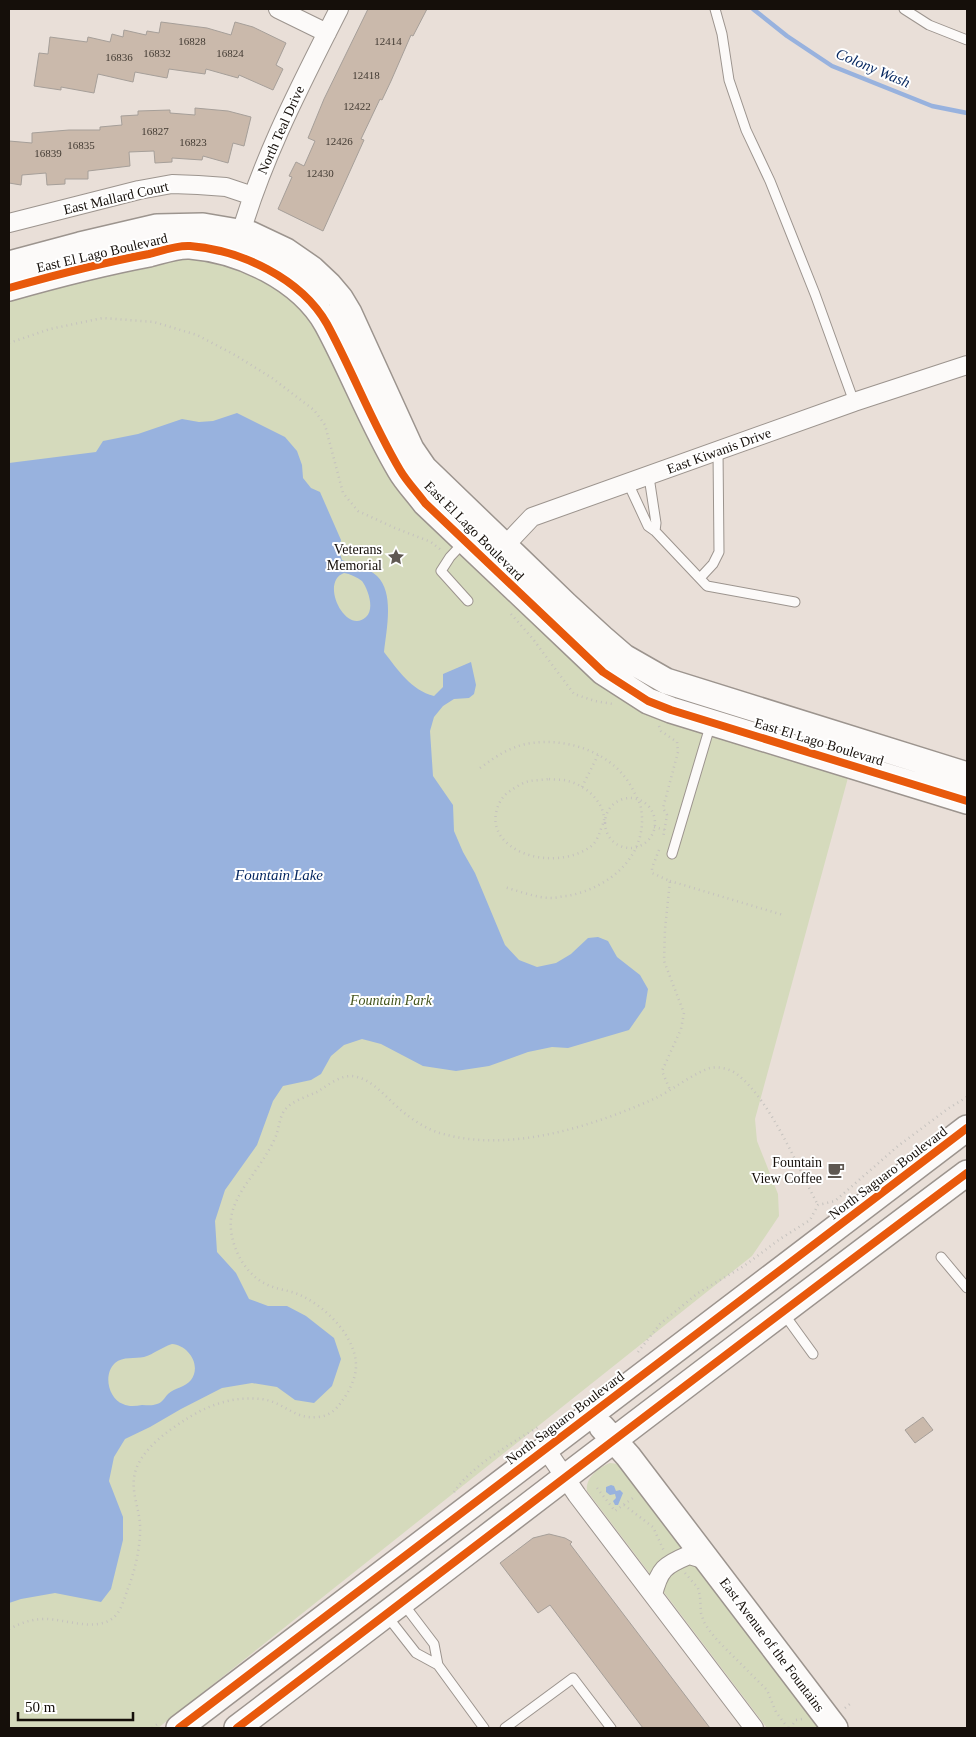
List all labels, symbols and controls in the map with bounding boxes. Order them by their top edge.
house number: 16828 [178,35,206,47]
house number: 12414 [374,35,402,47]
water label: Colony Wash [833,45,913,91]
house number: 16832 [143,47,171,59]
house number: 16824 [216,47,244,59]
house number: 16836 [105,51,133,63]
house number: 12418 [352,69,380,81]
street label: North Teal Drive [255,83,307,177]
house number: 12422 [343,100,371,112]
house number: 16827 [141,125,169,137]
house number: 12426 [325,135,353,147]
house number: 16823 [179,136,207,148]
house number: 16835 [67,139,95,151]
house number: 16839 [34,147,62,159]
house number: 12430 [306,167,334,179]
street label: East Mallard Court [62,179,170,217]
street label: East El Lago Boulevard [35,231,169,275]
street label: East Kiwanis Drive [665,425,773,477]
street label: East El Lago Boulevard [421,478,527,584]
place label: Veterans Memorial [327,542,382,573]
place icon: Veterans Memorial [386,547,406,567]
street label: East El Lago Boulevard [753,715,885,769]
water label: Fountain Lake [234,867,323,883]
park label: Fountain Park [349,993,433,1008]
street label: North Saguaro Boulevard [826,1124,950,1222]
place label: Fountain View Coffee [751,1155,822,1186]
cafe icon: Fountain View Coffee [826,1160,846,1180]
street label: North Saguaro Boulevard [503,1369,627,1467]
street label: East Avenue of the Fountains [717,1575,827,1715]
scale bar [18,1690,132,1722]
text: 50 m [25,1699,56,1715]

